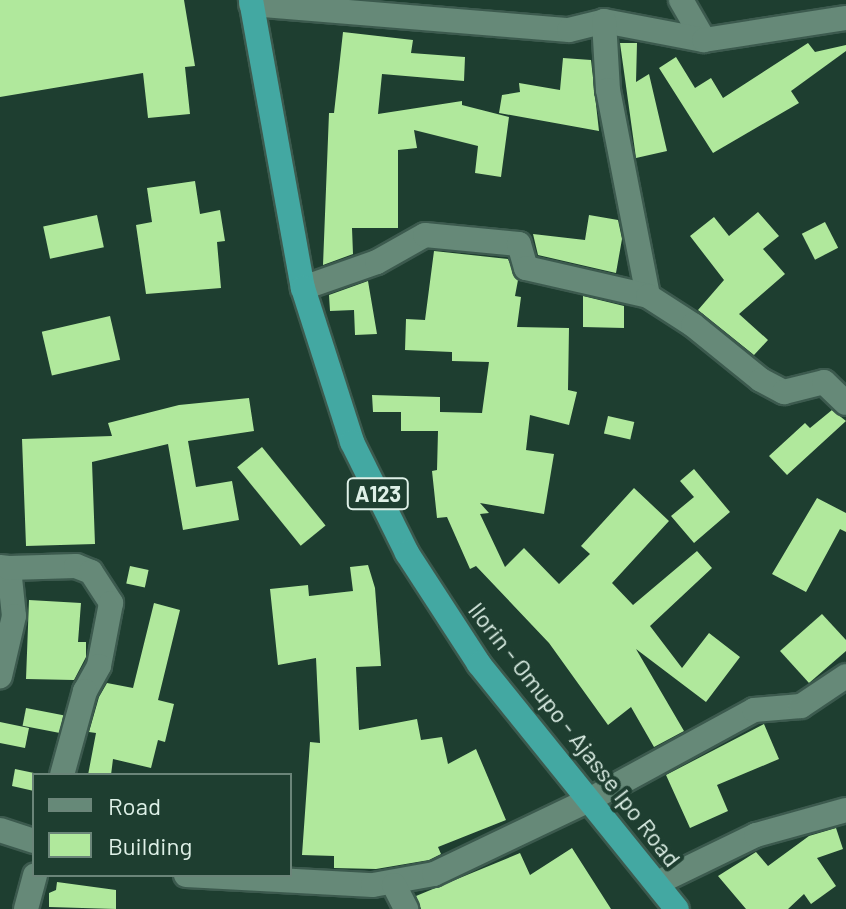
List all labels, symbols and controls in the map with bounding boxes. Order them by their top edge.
road number: A123 [346,476,410,512]
street label: Ilorin - Omupo - Ajasse Ipo Road [463,596,687,872]
legend [32,773,292,877]
text: Road [108,791,161,820]
text: Building [108,831,192,860]

